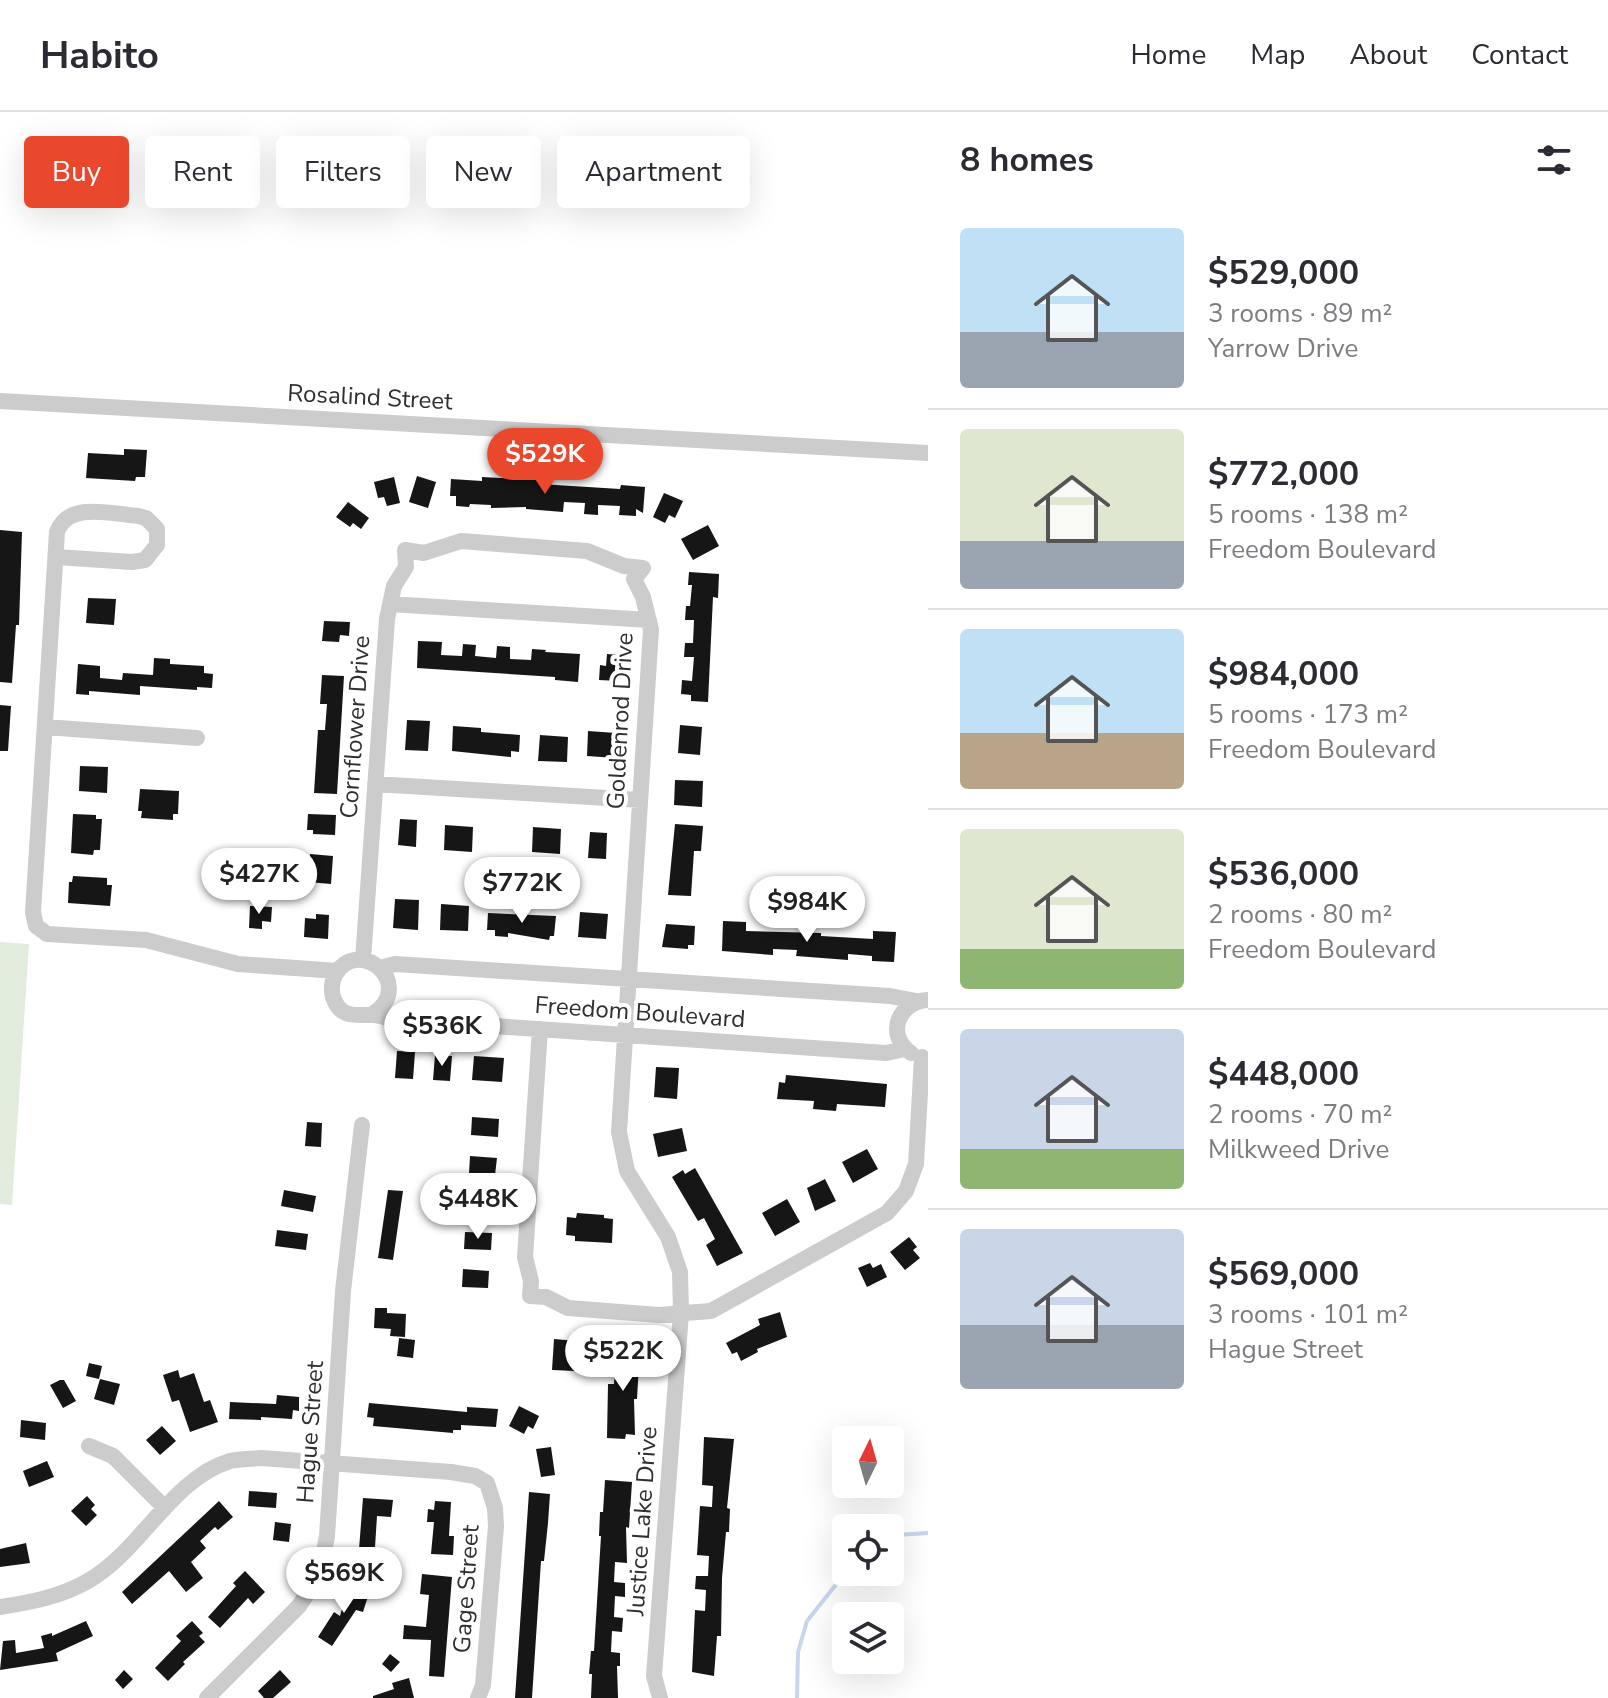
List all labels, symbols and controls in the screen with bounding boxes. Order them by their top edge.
text: Habito [40,30,159,81]
text: Home [1131,36,1206,74]
text: Map [1250,36,1305,74]
text: About [1349,36,1427,74]
text: Contact [1471,36,1568,74]
chip: Buy [24,136,129,208]
chip: Rent [145,136,260,208]
chip: Filters [276,136,410,208]
chip: New [426,136,541,208]
chip: Apartment [557,136,750,208]
text: 8 homes [960,137,1094,183]
icon: filters [1532,138,1576,182]
text: $529,000 [1208,250,1359,296]
icon: home [1024,260,1120,356]
text: 3 rooms · 89 m² [1208,296,1392,331]
text: Yarrow Drive [1208,331,1358,366]
street label: Rosalind Street [287,377,454,417]
pin: $529K [489,428,601,496]
text: $529K [505,436,585,471]
text: $772,000 [1208,451,1359,497]
icon: home [1024,461,1120,557]
text: 5 rooms · 138 m² [1208,497,1408,532]
text: Freedom Boulevard [1208,532,1436,567]
street label: Goldenrod Drive [599,632,641,810]
street label: Cornflower Drive [333,634,377,820]
text: $984,000 [1208,651,1359,697]
icon: home [1024,661,1120,757]
text: 5 rooms · 173 m² [1208,697,1408,732]
text: Freedom Boulevard [1208,732,1436,767]
pin: $427K [203,848,315,916]
text: $536,000 [1208,851,1359,897]
text: $427K [219,856,299,891]
pin: $772K [466,857,578,925]
icon: home [1024,861,1120,957]
text: $772K [482,865,562,900]
pin: $984K [751,876,863,944]
text: $984K [767,884,847,919]
text: 2 rooms · 80 m² [1208,897,1392,932]
text: Freedom Boulevard [1208,932,1436,967]
street label: Freedom Boulevard [534,989,746,1035]
pin: $536K [386,1000,498,1068]
text: $536K [402,1008,482,1043]
text: $448,000 [1208,1051,1359,1097]
icon: home [1024,1061,1120,1157]
text: 2 rooms · 70 m² [1208,1097,1392,1132]
text: Milkweed Drive [1208,1132,1389,1167]
pin: $448K [422,1173,534,1241]
text: $448K [438,1181,518,1216]
text: $569,000 [1208,1251,1359,1297]
icon: home [1024,1261,1120,1357]
text: 3 rooms · 101 m² [1208,1297,1408,1332]
pin: $522K [567,1325,679,1393]
text: Hague Street [1208,1332,1363,1367]
text: $522K [583,1333,663,1368]
street label: Hague Street [289,1359,331,1504]
street label: Justice Lake Drive [619,1425,665,1618]
north arrow [832,1426,904,1498]
map controls [832,1426,904,1674]
button: locate [832,1514,904,1586]
street label: Gage Street [446,1523,486,1654]
pin: $569K [288,1547,400,1615]
text: $569K [304,1555,384,1590]
button: layers [832,1602,904,1674]

